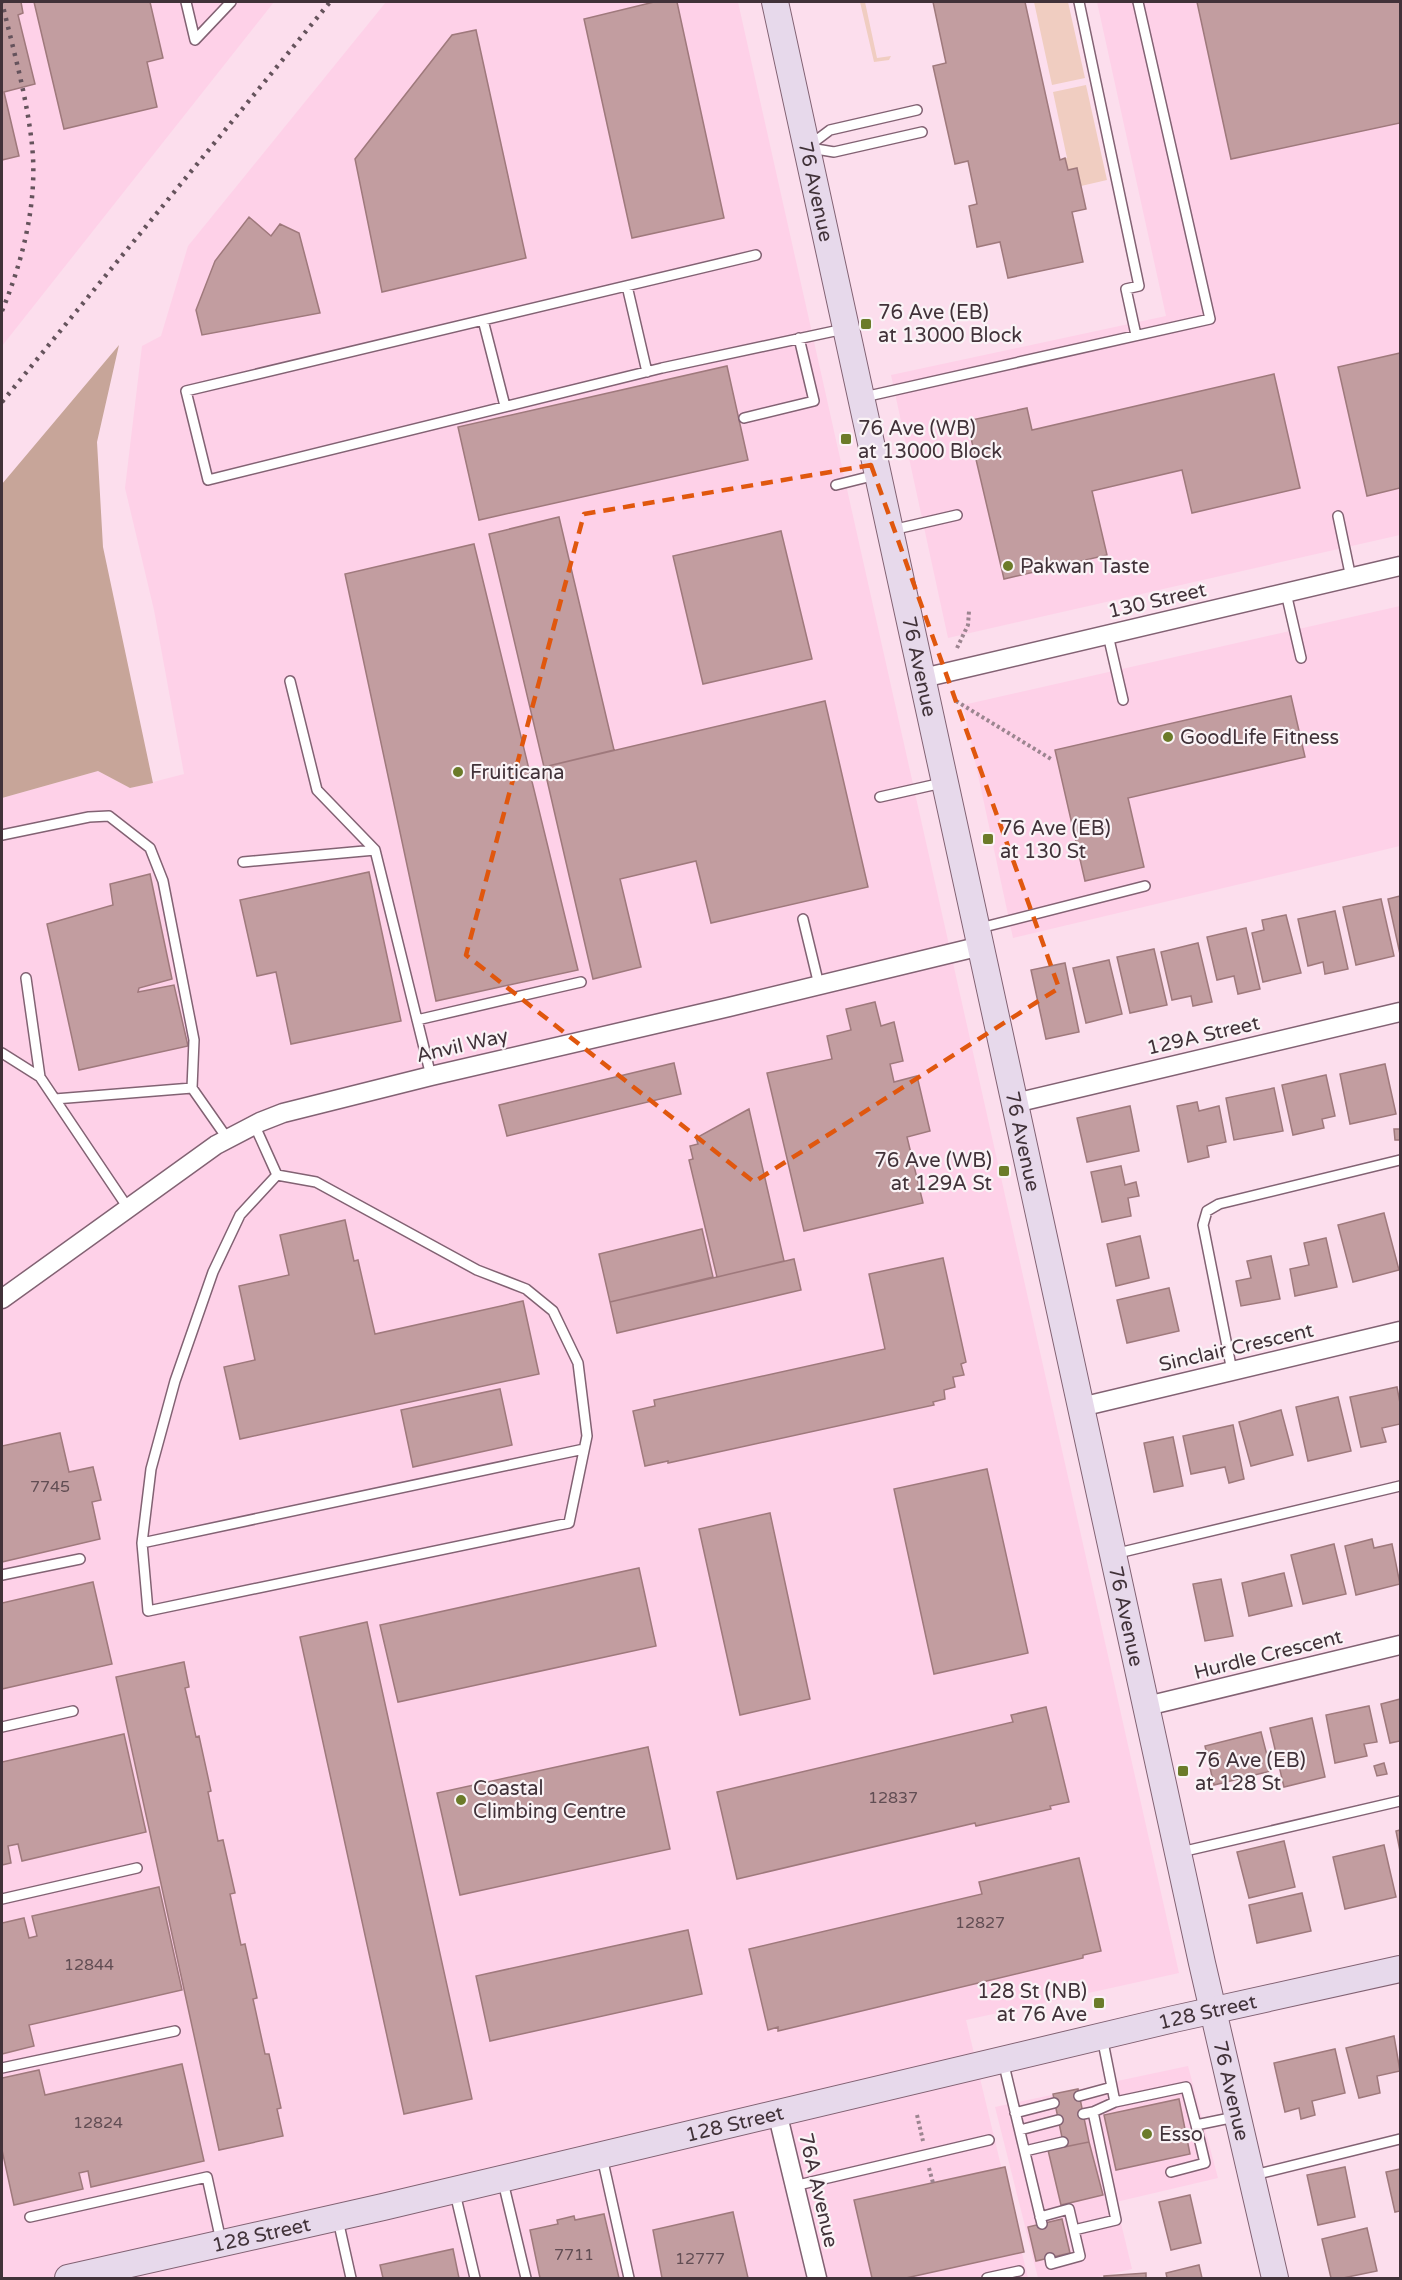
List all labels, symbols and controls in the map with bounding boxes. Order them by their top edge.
street label: 76 Avenue [793,139,838,244]
place label: 76 Ave (EB) at 13000 Block [878,301,1022,348]
marker: 76 Ave (EB) at 13000 Block [859,317,873,331]
place label: 76 Ave (WB) at 13000 Block [858,417,1002,464]
marker: 76 Ave (WB) at 13000 Block [839,432,853,446]
place label: Pakwan Taste [1020,555,1150,579]
marker: Pakwan Taste [1001,559,1015,573]
street label: 130 Street [1106,578,1209,624]
street label: 76 Avenue [896,614,941,719]
place label: GoodLife Fitness [1180,726,1339,750]
marker: GoodLife Fitness [1161,730,1175,744]
place label: Fruiticana [470,761,564,785]
marker: Fruiticana [451,765,465,779]
place label: 76 Ave (EB) at 130 St [1000,817,1111,864]
marker: 76 Ave (EB) at 130 St [981,832,995,846]
street label: 129A Street [1145,1011,1262,1061]
street label: Anvil Way [414,1024,511,1068]
street label: 76 Avenue [1000,1089,1045,1194]
place label: 76 Ave (WB) at 129A St [874,1149,992,1196]
marker: 76 Ave (WB) at 129A St [997,1164,1011,1178]
street label: Sinclair Crescent [1157,1318,1316,1377]
house number: 7745 [30,1477,70,1497]
street label: 76 Avenue [1103,1564,1148,1669]
street label: Hurdle Crescent [1192,1625,1345,1685]
place label: 76 Ave (EB) at 128 St [1195,1749,1306,1796]
marker: 76 Ave (EB) at 128 St [1176,1764,1190,1778]
place label: Coastal Climbing Centre [473,1777,626,1824]
house number: 12837 [868,1788,918,1808]
marker: Coastal Climbing Centre [454,1793,468,1807]
house number: 12827 [955,1913,1005,1933]
house number: 12844 [64,1955,114,1975]
place label: 128 St (NB) at 76 Ave [977,1980,1087,2027]
street label: 128 Street [1156,1990,1259,2035]
marker: 128 St (NB) at 76 Ave [1092,1996,1106,2010]
street label: 76 Avenue [1207,2039,1254,2143]
street label: 128 Street [683,2101,786,2148]
house number: 12824 [73,2113,123,2133]
place label: Esso [1159,2123,1203,2147]
marker: Esso [1140,2127,1154,2141]
street label: 76A Avenue [793,2131,843,2250]
street label: 128 Street [210,2213,313,2258]
house number: 7711 [554,2245,594,2265]
house number: 12777 [675,2249,725,2269]

